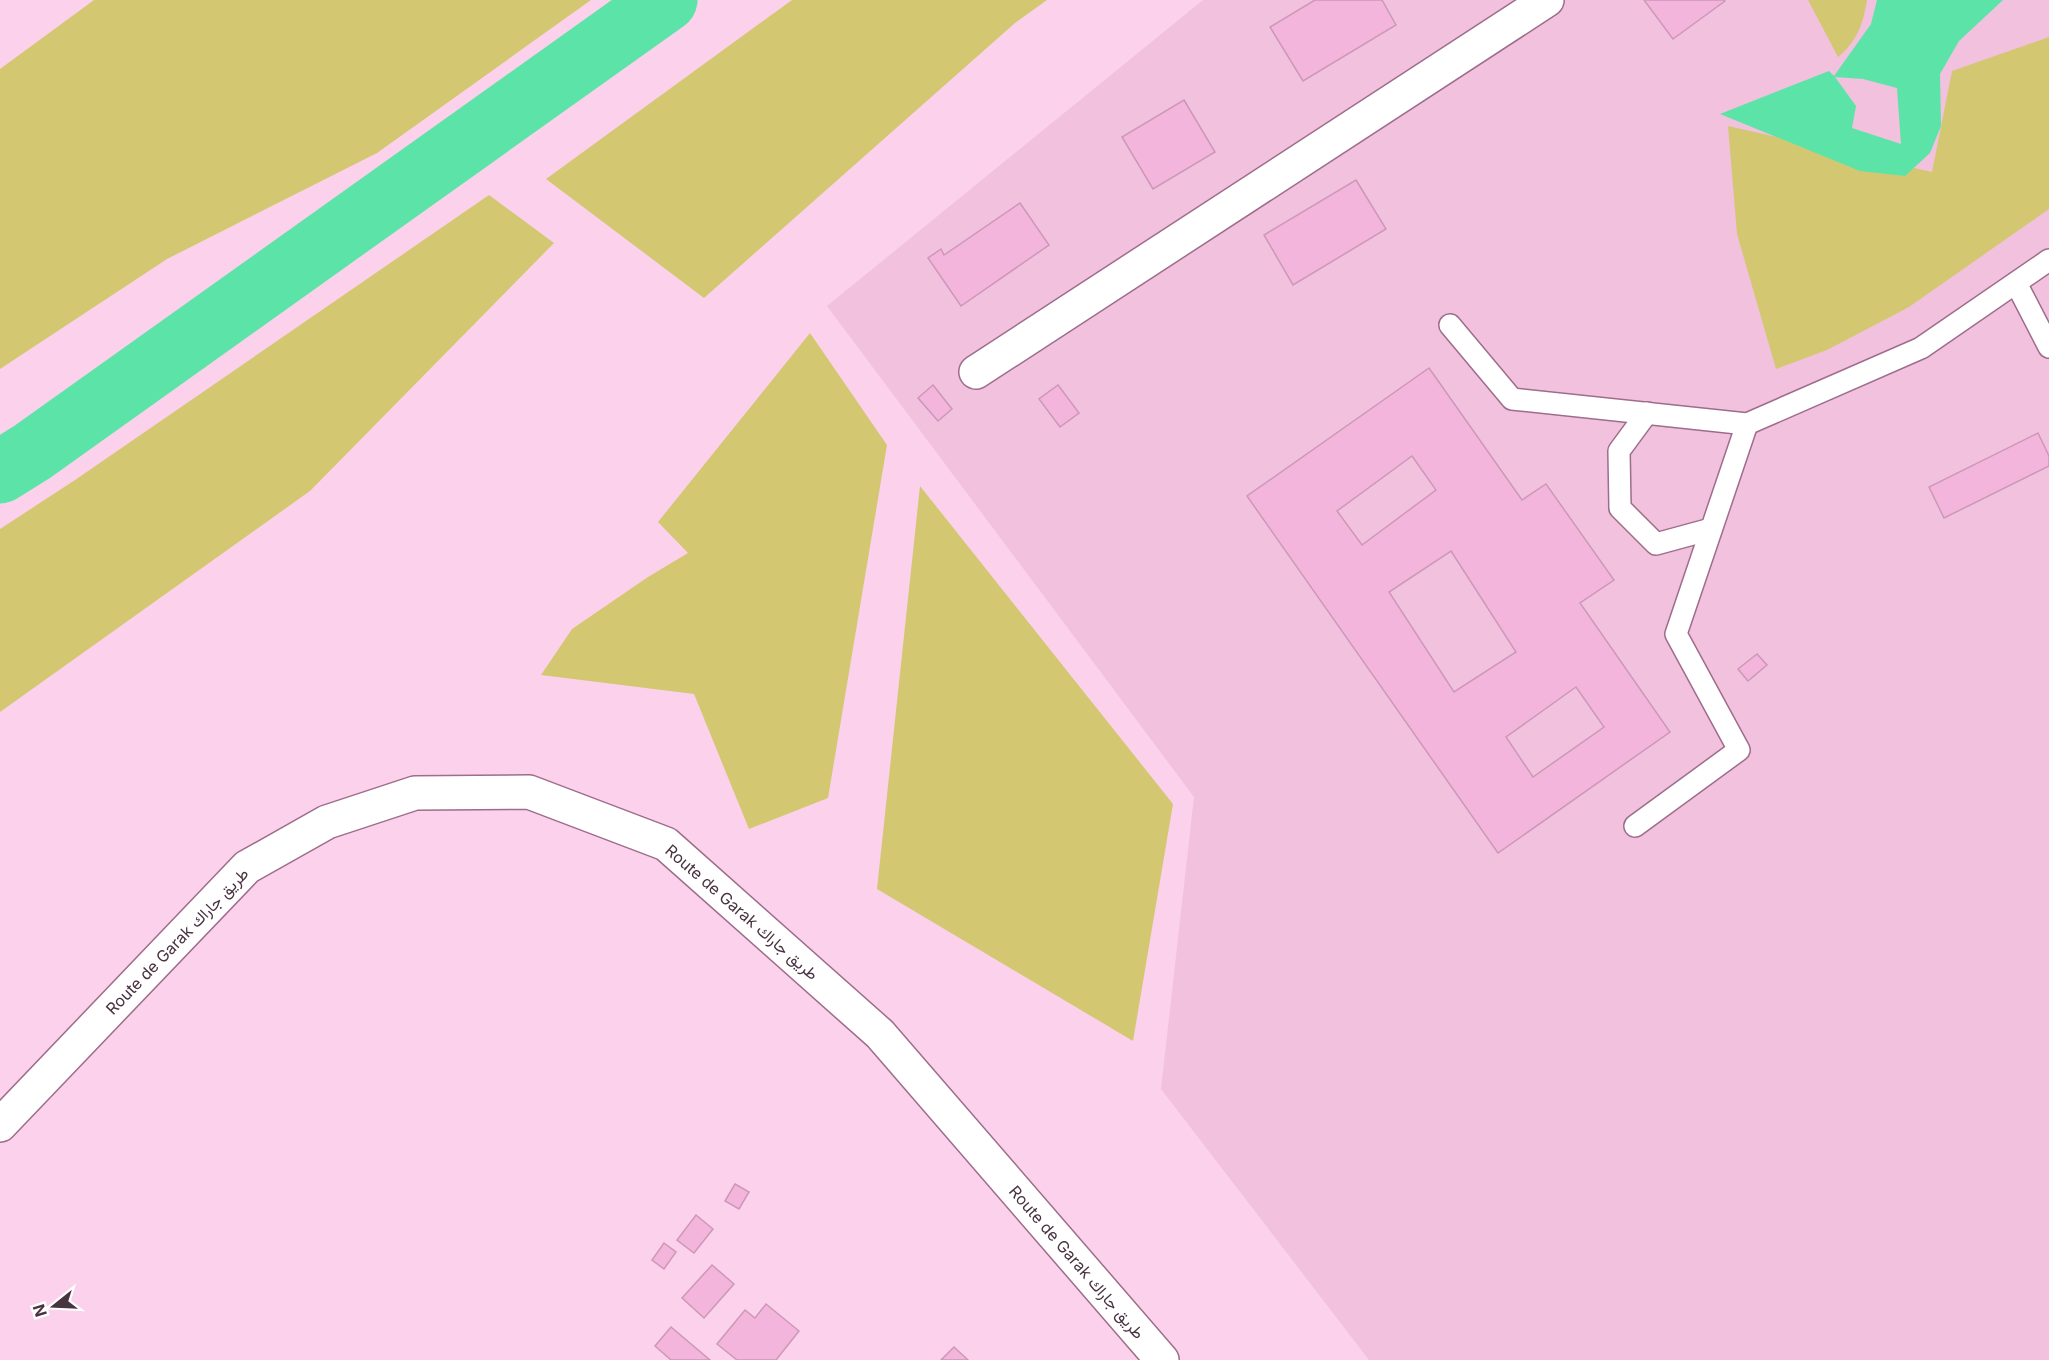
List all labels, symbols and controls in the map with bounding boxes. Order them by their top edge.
street label: Route de Garak طريق جاراك [661,840,823,985]
street label: Route de Garak طريق جاراك [102,863,253,1019]
street label: Route de Garak طريق جاراك [1004,1181,1149,1343]
north arrow [24,1276,84,1336]
text: N [28,1302,51,1320]

